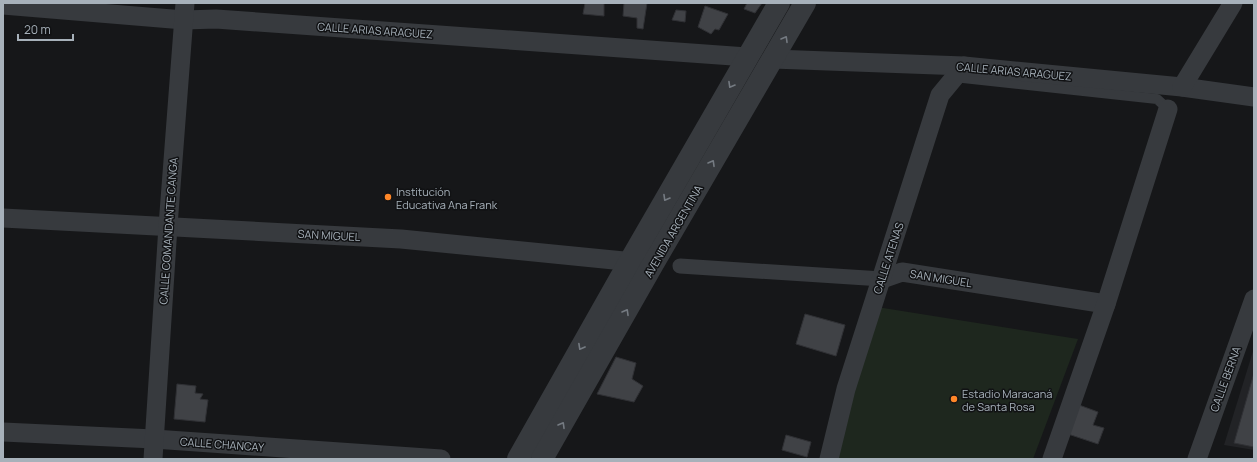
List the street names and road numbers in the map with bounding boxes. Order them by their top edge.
street label: CALLE ARIAS ARAGUEZ [317,18,433,42]
street label: CALLE ARIAS ARAGUEZ [956,58,1073,84]
street label: CALLE COMANDANTE CANGA [155,157,181,305]
street label: AVENIDA ARGENTINA [640,182,706,280]
street label: CALLE ATENAS [869,220,907,296]
street label: SAN MIGUEL [297,226,361,244]
street label: SAN MIGUEL [909,266,973,290]
street label: CALLE BERNA [1206,344,1244,414]
street label: CALLE CHANCAY [179,434,265,454]

